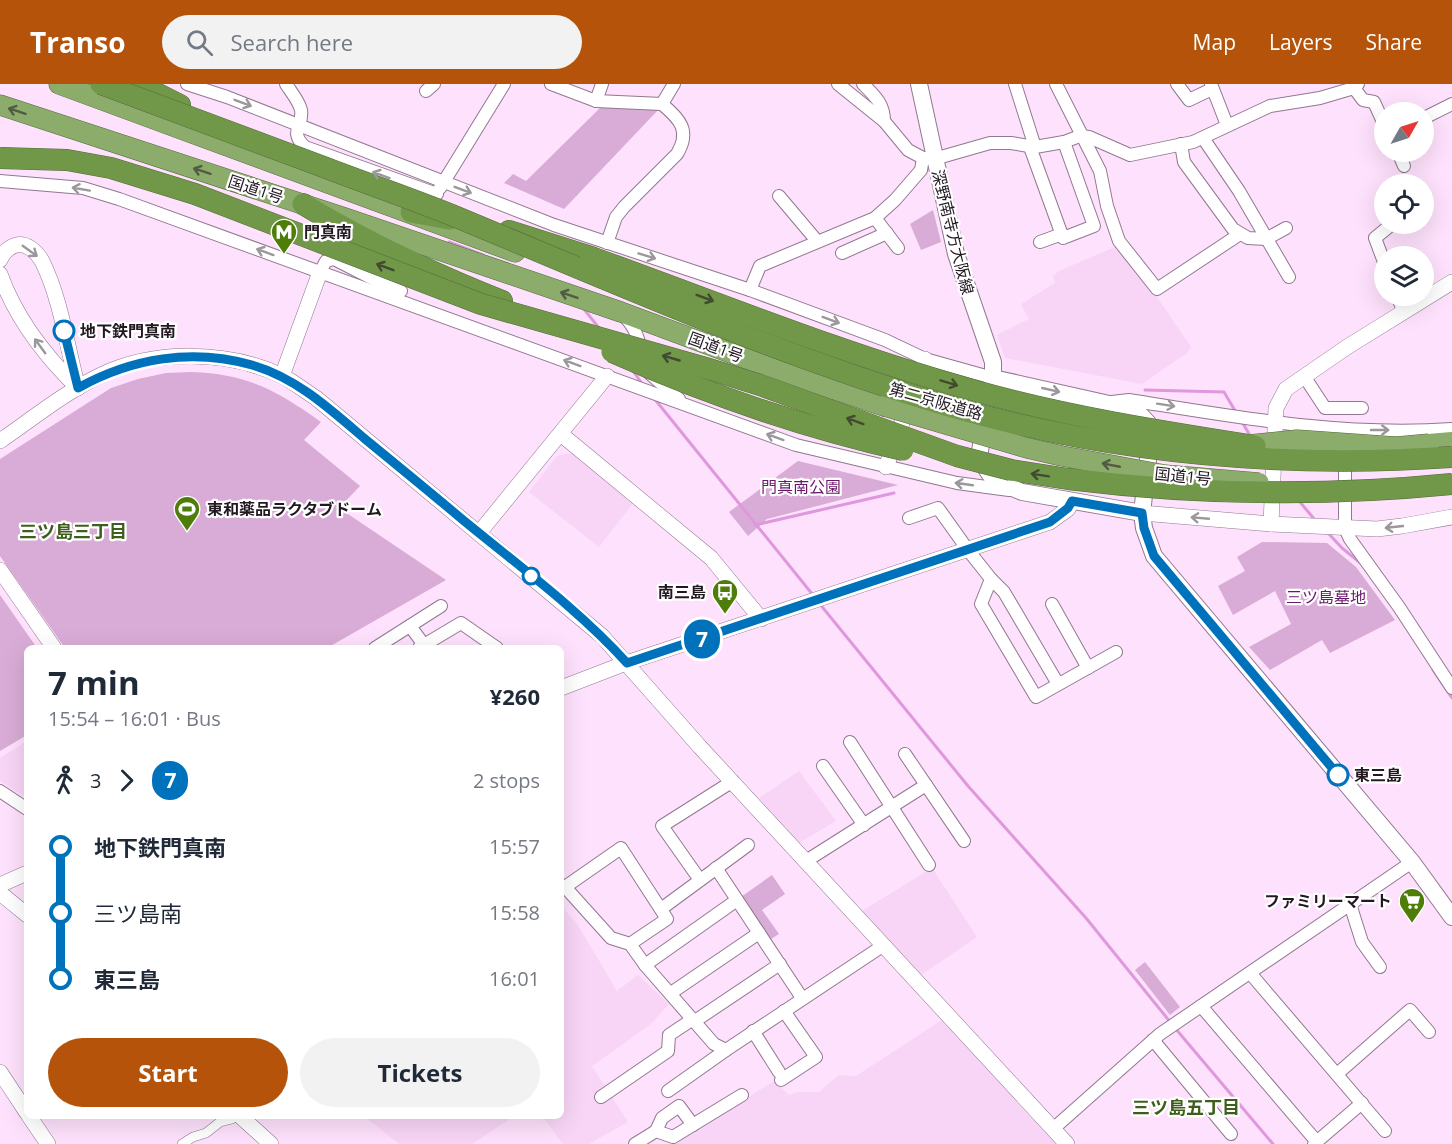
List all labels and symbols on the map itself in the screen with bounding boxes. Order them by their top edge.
one-way arrow [233,98,251,109]
north arrow [1374,102,1434,162]
one-way arrow [8,104,27,115]
one-way arrow [193,165,212,176]
street label: 深野南寺方大阪線 [927,167,979,297]
one-way arrow [372,169,391,180]
street label: 国道1号 [225,170,287,208]
one-way arrow [71,183,91,194]
one-way arrow [453,185,472,196]
metro station icon: 門真南 [269,217,299,255]
place label: 門真南 [304,221,352,243]
one-way arrow [22,245,38,257]
one-way arrow [256,246,275,257]
one-way arrow [637,251,656,262]
one-way arrow [376,261,395,272]
one-way arrow [560,288,579,299]
one-way arrow [695,294,714,305]
one-way arrow [821,315,839,326]
marker: 地下鉄門真南 [53,320,75,342]
place label: 地下鉄門真南 [80,320,176,342]
street label: 国道1号 [685,327,747,367]
one-way arrow [34,339,46,355]
one-way arrow [662,352,681,363]
one-way arrow [563,357,582,368]
street label: 第二京阪道路 [887,377,985,425]
one-way arrow [939,378,958,389]
one-way arrow [1041,385,1060,397]
one-way arrow [1156,400,1175,411]
one-way arrow [847,414,865,425]
one-way arrow [1370,424,1390,436]
one-way arrow [766,431,785,442]
one-way arrow [1102,459,1121,470]
street label: 国道1号 [1153,462,1213,490]
one-way arrow [1030,469,1050,480]
park label: 門真南公園 [761,476,841,498]
one-way arrow [954,478,974,489]
sports icon: 東和薬品ラクタブドーム [172,494,202,532]
place label: 東和薬品ラクタブドーム [207,498,382,520]
one-way arrow [1190,512,1210,523]
district label: 三ツ島三丁目 [19,519,127,543]
one-way arrow [1385,522,1405,533]
unlabelled marker [522,567,540,585]
bus stop icon: 南三島 [710,577,740,615]
place label: 南三島 [658,581,706,603]
park label: 三ツ島墓地 [1286,586,1366,608]
line badge: 7 [682,620,722,658]
marker: 東三島 [1327,764,1349,786]
place label: 東三島 [1354,764,1402,786]
supermarket icon: ファミリーマート [1397,886,1427,924]
place label: ファミリーマート [1264,890,1392,912]
district label: 三ツ島五丁目 [1132,1095,1240,1119]

